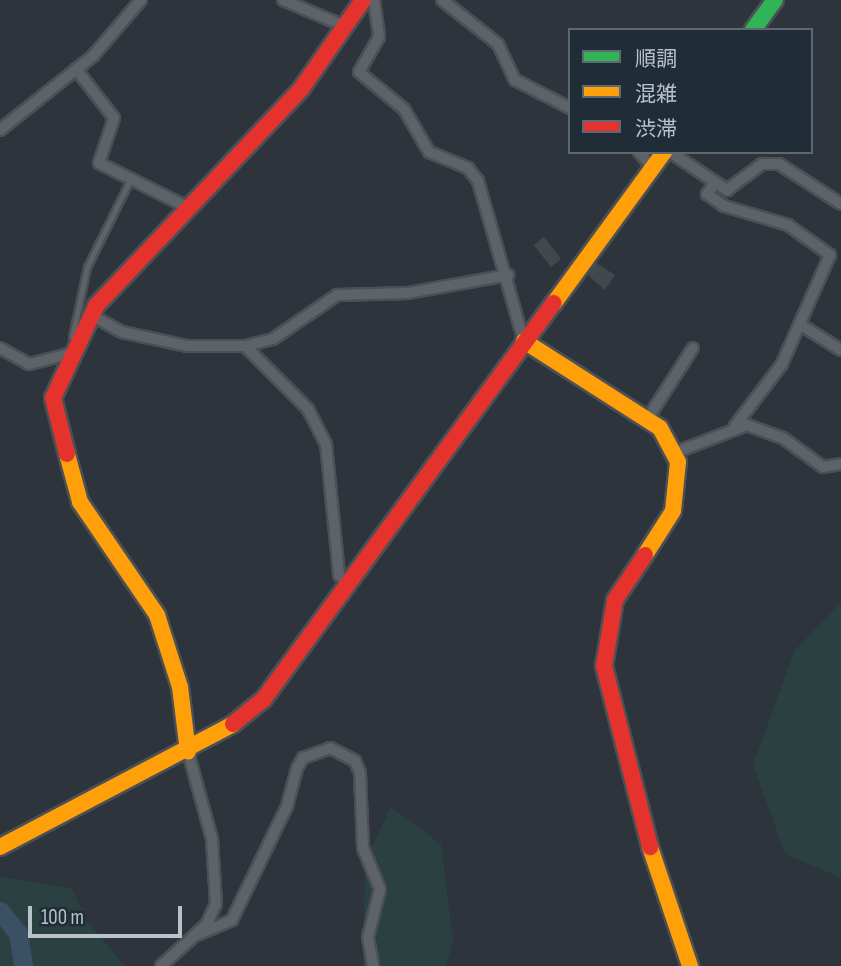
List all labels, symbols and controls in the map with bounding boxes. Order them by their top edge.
legend [568,28,813,154]
text: 順調 [635,47,677,72]
text: 混雑 [635,82,677,107]
text: 渋滞 [635,117,677,142]
scale bar [32,892,186,936]
text: 100 m [41,905,84,930]

